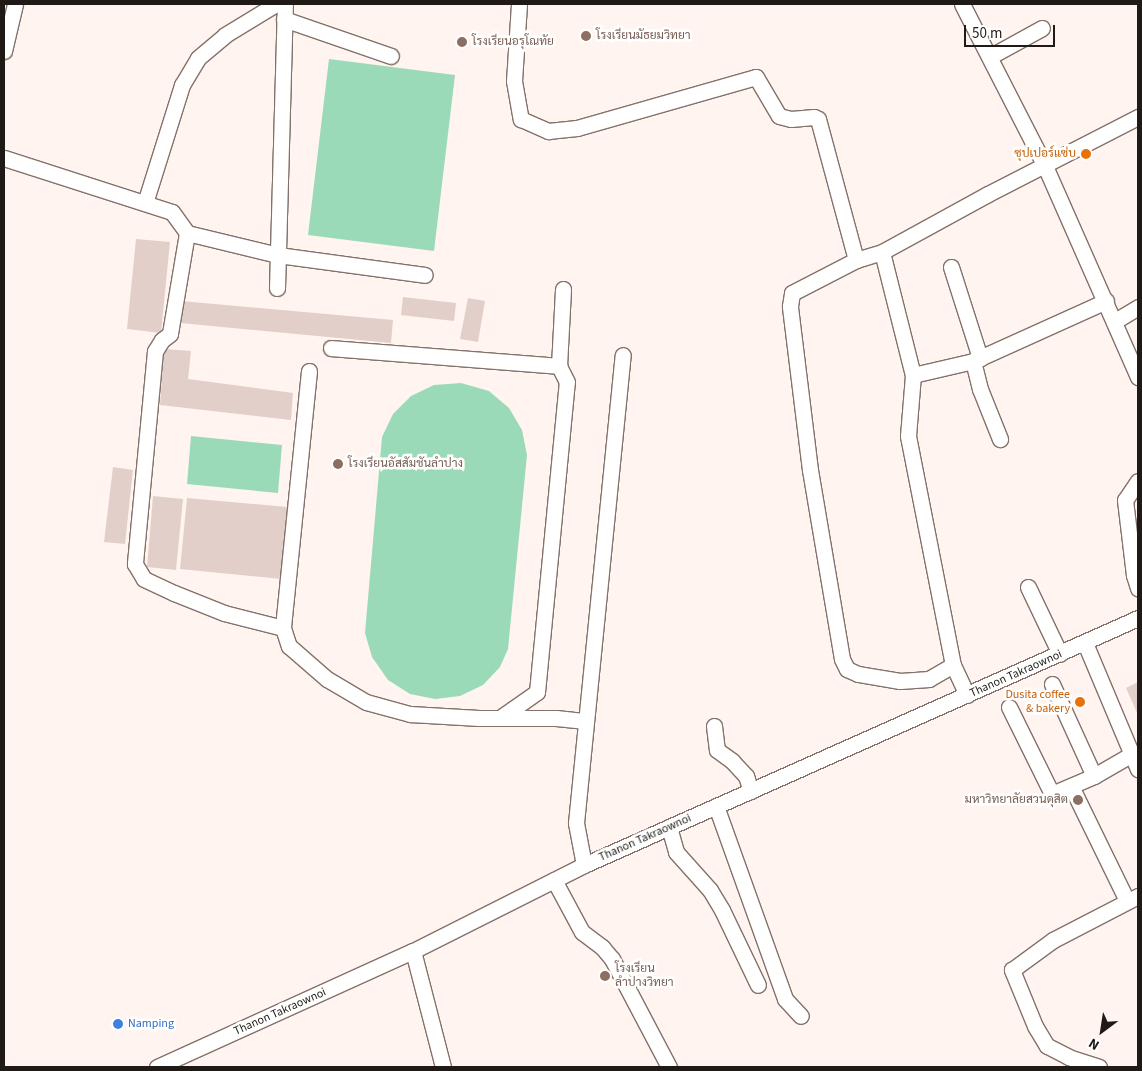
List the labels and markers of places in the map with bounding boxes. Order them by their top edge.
place label: โรงเรียนมัธยมวิทยา [596,29,691,43]
marker: โรงเรียนมัธยมวิทยา [580,30,592,42]
place label: โรงเรียนอรุโณทัย [472,35,554,49]
marker: โรงเรียนอรุโณทัย [456,36,468,48]
place label: ซุปเปอร์แซ่บ [1014,147,1076,161]
marker: ซุปเปอร์แซ่บ [1080,148,1092,160]
place label: โรงเรียนอัสสัมชันลำปาง [348,457,463,471]
marker: โรงเรียนอัสสัมชันลำปาง [332,458,344,470]
place label: Dusita coffee & bakery [1005,688,1070,716]
marker: Dusita coffee & bakery [1074,696,1086,708]
place label: มหาวิทยาลัยสวนดุสิต [965,793,1068,807]
marker: มหาวิทยาลัยสวนดุสิต [1072,794,1084,806]
place label: โรงเรียน ลำปางวิทยา [615,962,674,990]
marker: โรงเรียน ลำปางวิทยา [599,970,611,982]
place label: Namping [128,1017,174,1031]
marker: Namping [112,1018,124,1030]

